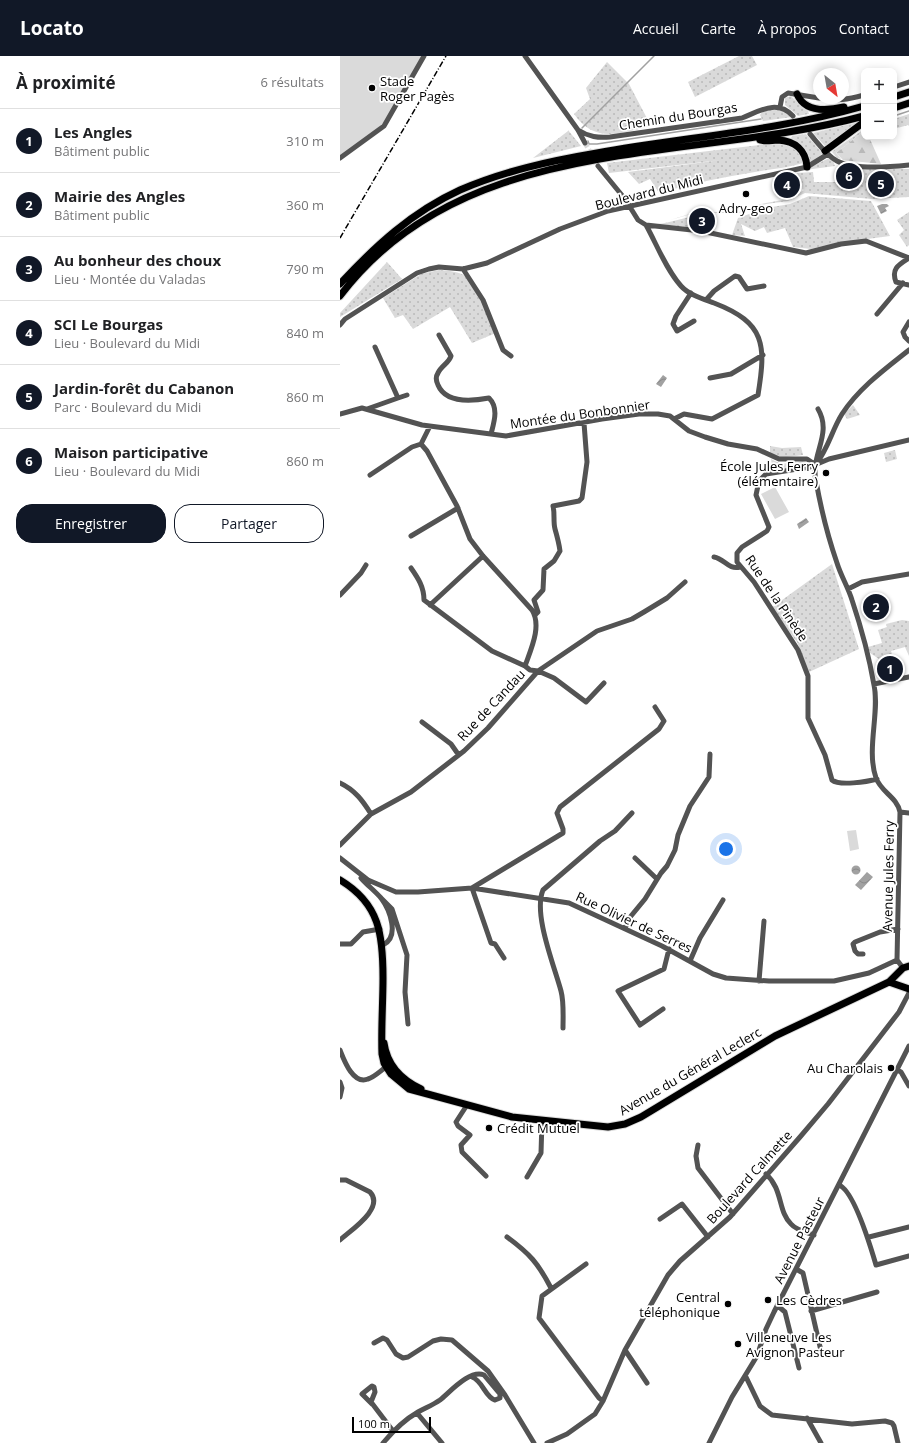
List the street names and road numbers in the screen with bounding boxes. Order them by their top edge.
street label: Chemin du Bourgas [618,98,738,134]
street label: Boulevard du Midi [593,170,705,214]
street label: Montée du Bonbonnier [509,395,652,433]
street label: Rue de la Pinède [741,551,813,645]
street label: Rue de Candau [453,665,529,745]
street label: Avenue Jules Ferry [878,820,898,932]
street label: Rue Olivier de Serres [573,887,695,957]
street label: Avenue du Général Leclerc [616,1023,764,1119]
street label: Boulevard Calmette [702,1126,796,1228]
street label: Avenue Pasteur [769,1193,829,1286]

